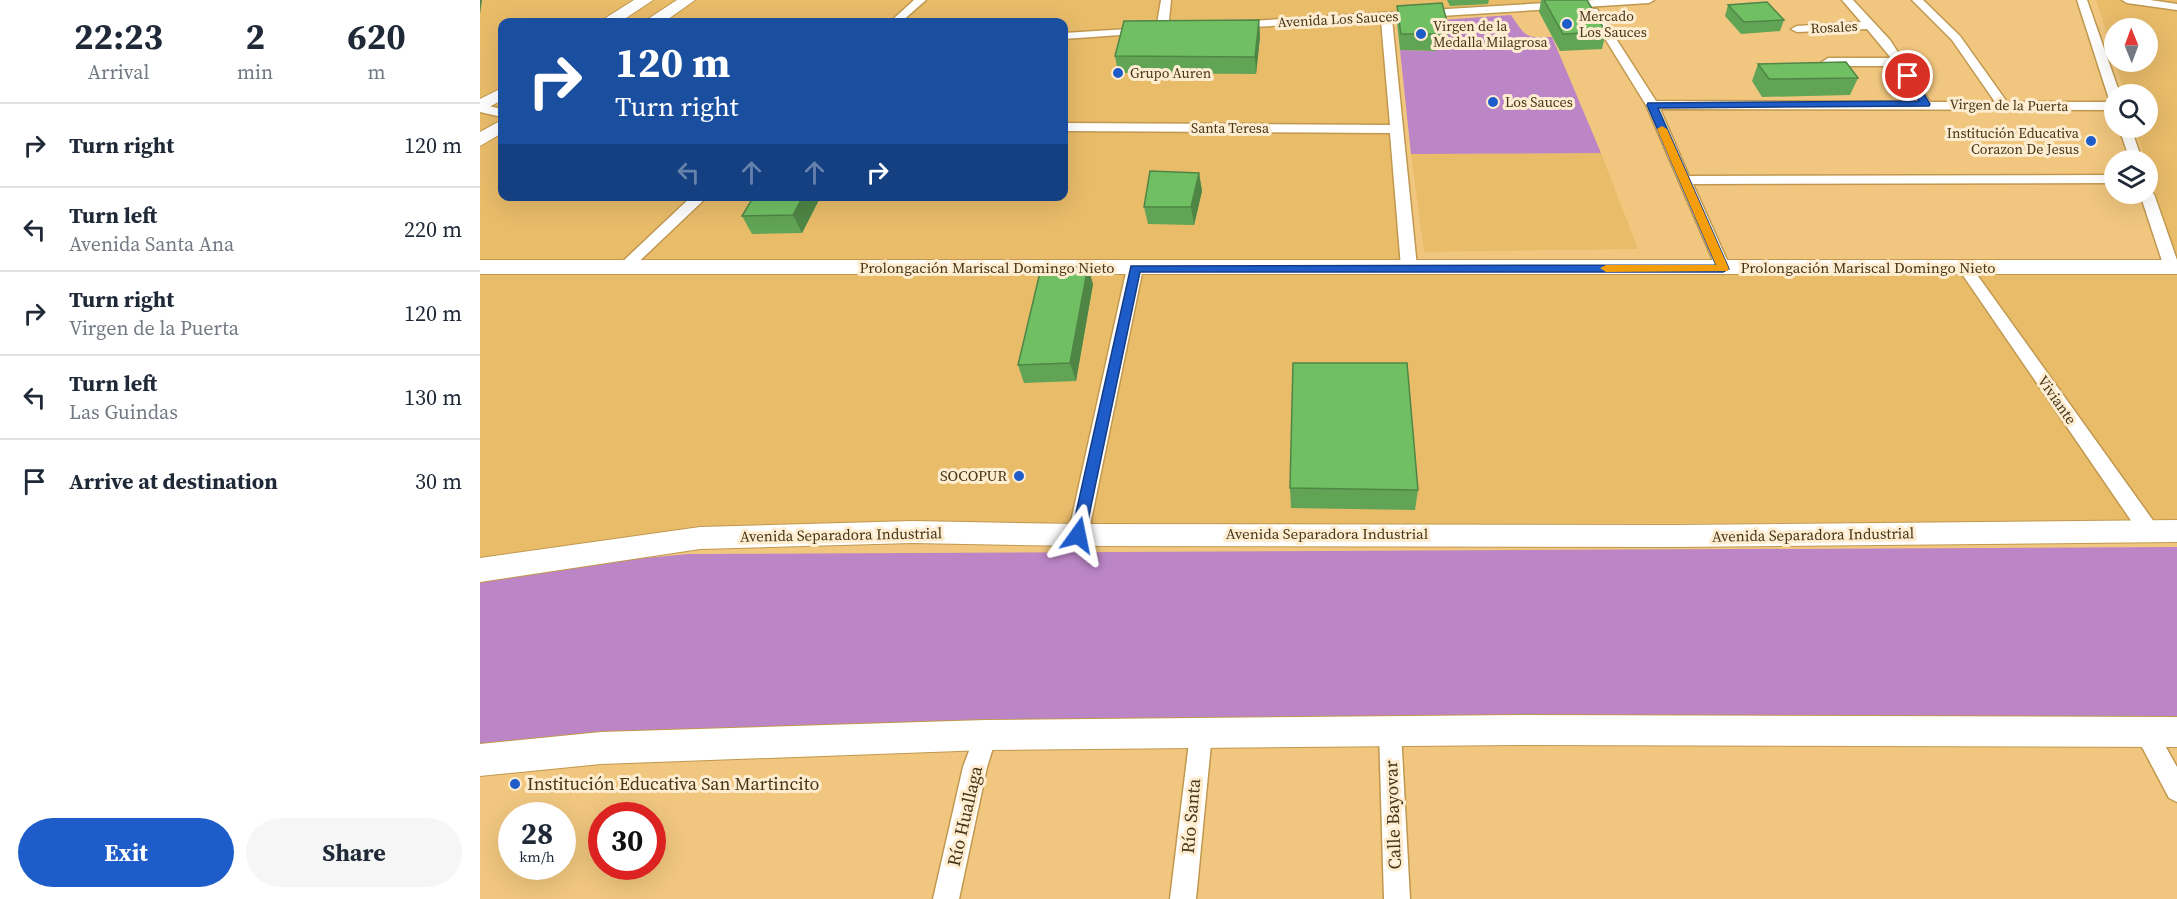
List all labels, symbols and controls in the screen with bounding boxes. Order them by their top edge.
street label: Avenida Los Sauces [1277,6,1399,32]
place label: Mercado Los Sauces [1579,6,1647,42]
text: 22:23 [74,12,163,61]
text: 2 [245,12,265,61]
text: 620 [347,12,406,61]
place label: Virgen de la Medalla Milagrosa [1433,16,1549,52]
street label: Rosales [1810,16,1858,38]
marker: Mercado Los Sauces [1560,17,1574,31]
north arrow [2104,18,2158,72]
map controls [2104,18,2158,204]
marker: Virgen de la Medalla Milagrosa [1414,27,1428,41]
text: 120 m [615,33,730,91]
icon: right [516,42,594,120]
pin [1882,50,1933,101]
text: Arrival [88,58,149,86]
text: min [237,58,273,86]
text: m [368,58,386,86]
icon: arrive [1891,59,1924,92]
place label: Grupo Auren [1130,63,1212,83]
marker: Grupo Auren [1111,66,1125,80]
button: search [2104,84,2158,138]
text: Turn right [615,88,739,125]
place label: Los Sauces [1505,92,1573,112]
street label: Virgen de la Puerta [1949,94,2070,116]
marker: Los Sauces [1486,95,1500,109]
street label: Santa Teresa [1191,118,1270,138]
place label: Institución Educativa Corazon De Jesus [1947,123,2080,159]
icon: right [18,129,51,162]
text: Turn right [69,130,174,160]
text: 120 m [404,130,462,160]
marker: Institución Educativa Corazon De Jesus [2084,134,2098,148]
button: layers [2104,150,2158,204]
icon: left [672,156,705,189]
icon: ahead [735,156,768,189]
icon: ahead [798,156,831,189]
icon: right [861,156,894,189]
text: Turn left [69,200,157,230]
icon: left [18,213,51,246]
text: 220 m [404,214,462,244]
text: Avenida Santa Ana [69,230,234,258]
street label: Prolongación Mariscal Domingo Nieto [859,257,1115,278]
street label: Prolongación Mariscal Domingo Nieto [1740,257,1996,278]
text: Turn right [69,284,174,314]
icon: right [18,297,51,330]
text: 120 m [404,298,462,328]
text: Virgen de la Puerta [69,314,239,342]
text: Turn left [69,368,157,398]
street label: Viviante [2033,371,2082,429]
icon: left [18,381,51,414]
text: 130 m [404,382,462,412]
text: Las Guindas [69,398,178,426]
icon: arrive [18,465,51,498]
place label: SOCOPUR [940,465,1007,486]
text: Arrive at destination [69,466,278,496]
text: 30 m [415,466,462,496]
marker: SOCOPUR [1012,469,1026,483]
position arrow [1046,503,1110,567]
street label: Avenida Separadora Industrial [740,522,943,547]
street label: Avenida Separadora Industrial [1712,522,1915,547]
street label: Avenida Separadora Industrial [1226,523,1429,544]
street label: Calle Bayovar [1378,760,1407,870]
street label: Río Huallaga [941,762,988,869]
place label: Institución Educativa San Martincito [527,771,820,796]
marker: Institución Educativa San Martincito [508,777,522,791]
street label: Río Santa [1175,777,1206,855]
speed limit sign: 30 [588,802,666,880]
text: 28 [521,813,553,854]
button: Exit [18,818,234,887]
button: Share [246,818,462,887]
text: km/h [519,846,555,867]

